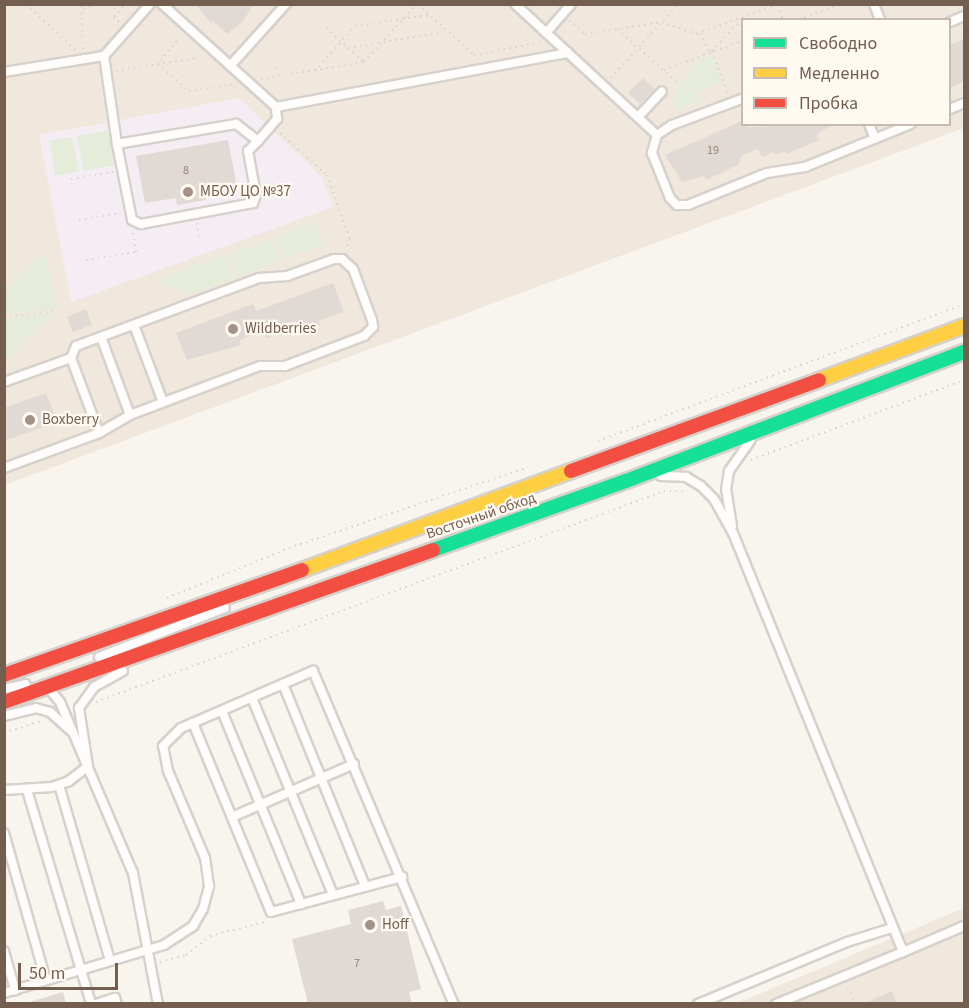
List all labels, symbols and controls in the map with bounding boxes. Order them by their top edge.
legend [741,18,951,126]
text: Свободно [799,31,877,56]
text: Медленно [799,61,879,86]
text: Пробка [799,91,858,116]
house number: 19 [707,144,719,158]
house number: 8 [183,164,189,178]
place label: МБОУ ЦО №37 [200,183,291,201]
marker: МБОУ ЦО №37 [181,185,195,199]
place label: Wildberries [245,320,316,338]
marker: Wildberries [226,322,240,336]
place label: Boxberry [42,411,99,429]
marker: Boxberry [23,413,37,427]
street label: Восточный обход [424,489,538,543]
place label: Hoff [382,916,409,934]
marker: Hoff [363,918,377,932]
scale bar [21,951,122,989]
house number: 7 [354,957,360,971]
text: 50 m [29,961,65,986]

